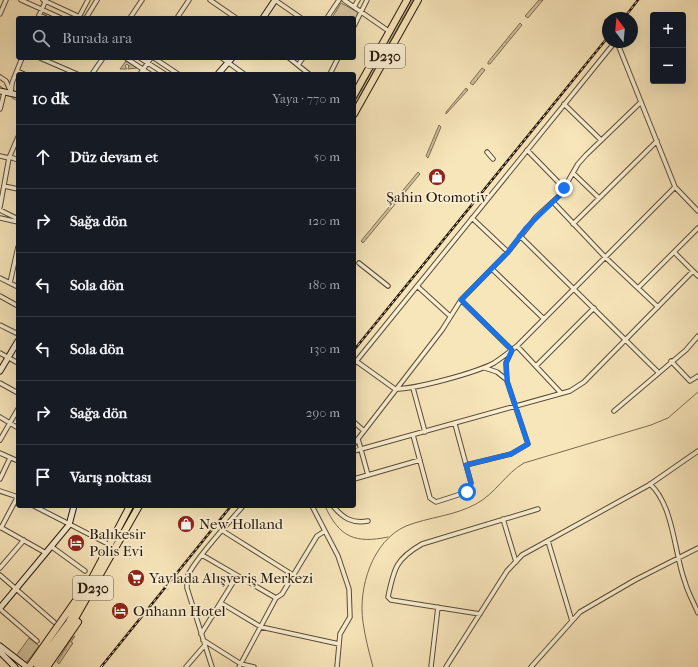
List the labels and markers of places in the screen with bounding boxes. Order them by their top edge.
shop icon: Şahin Otomotiv [427,167,447,187]
place label: Şahin Otomotiv [386,188,488,206]
shop icon: New Holland [176,514,196,534]
place label: New Holland [199,515,284,533]
place label: Balıkesir Polis Evi [89,525,146,560]
hotel icon: Balıkesir Polis Evi [66,533,86,553]
supermarket icon: Yaylada Alışveriş Merkezi [126,568,146,588]
place label: Yaylada Alışveriş Merkezi [148,569,314,587]
hotel icon: Onhann Hotel [110,601,130,621]
place label: Onhann Hotel [133,602,226,620]

